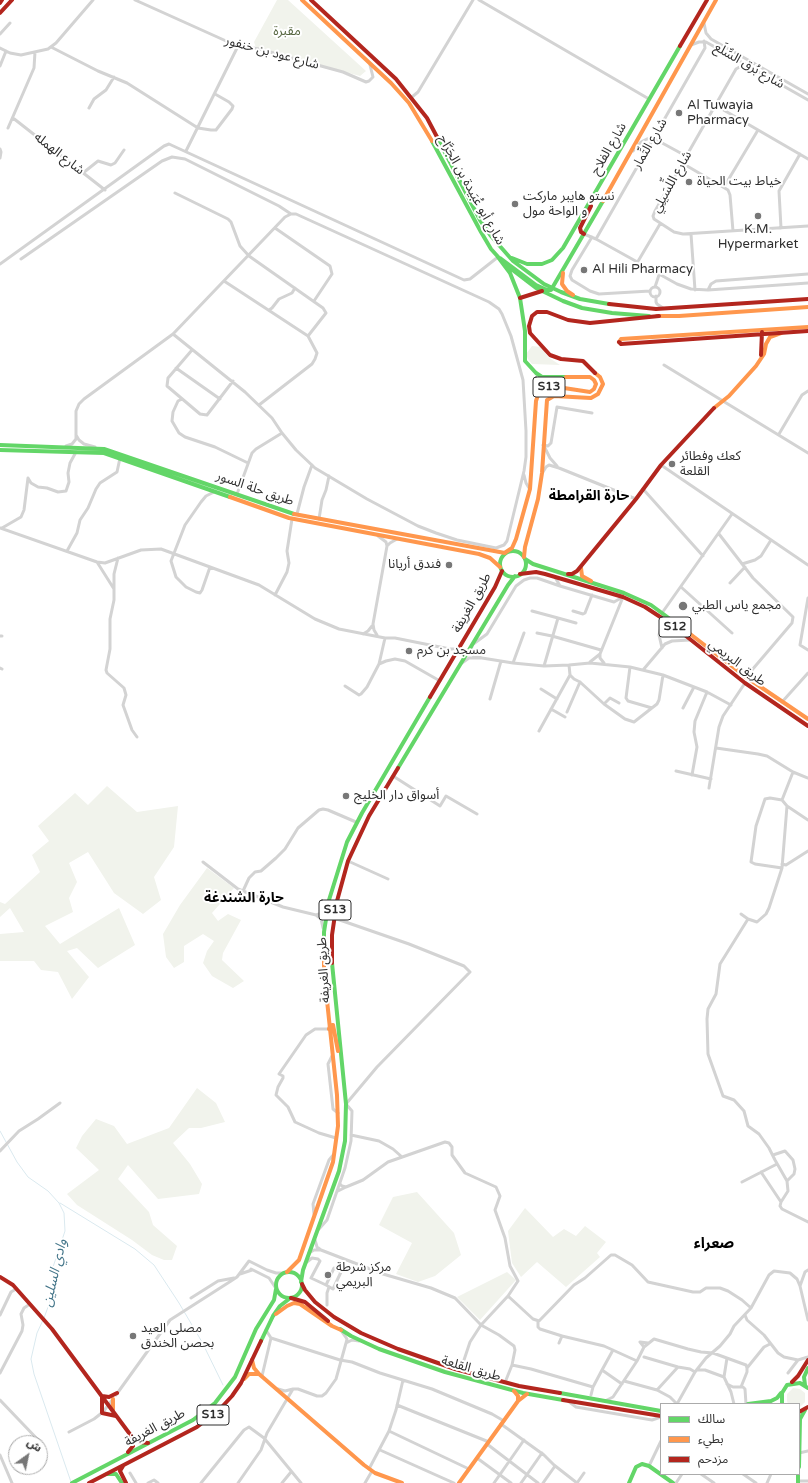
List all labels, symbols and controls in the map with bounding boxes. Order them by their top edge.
park label: مقبرة [273,24,301,40]
street label: شارع عود بن خنفور [223,33,321,73]
street label: شارع بُرق السِّلَع [711,40,787,92]
place label: Al Tuwayia Pharmacy [687,98,753,129]
marker: Al Tuwayia Pharmacy [674,108,684,118]
street label: شارع التِّمار [629,116,671,172]
street label: شارع الفلاح [588,120,630,178]
street label: شارع الهمله [31,130,87,178]
street label: شارع أبو عُبَيدة بن الجَرَّاح [434,132,508,248]
street label: شارع اللِّسَيلِي [649,148,695,216]
place label: خياط بيت الحياة [697,174,781,190]
marker: خياط بيت الحياة [684,177,694,187]
place label: نستو هايبر ماركت و الواحة مول [523,189,614,220]
marker: نستو هايبر ماركت و الواحة مول [510,199,520,209]
marker: K.M. Hypermarket [753,211,763,221]
place label: K.M. Hypermarket [718,222,798,253]
place label: Al Hili Pharmacy [592,262,693,278]
marker: Al Hili Pharmacy [579,265,589,275]
road number: S13 [533,377,565,397]
place label: كعك وفطائر القلعة [680,449,741,480]
marker: كعك وفطائر القلعة [667,459,677,469]
street label: طريق حلة السور [214,468,296,510]
district label: حارة القرامطة [549,488,629,504]
place label: فندق أريانا [388,557,441,573]
marker: فندق أريانا [444,560,454,570]
street label: طريق الغريفة [449,570,495,636]
place label: مجمع ياس الطبي [692,598,781,614]
marker: مجمع ياس الطبي [677,600,689,612]
road number: S12 [659,617,691,637]
street label: طريق البريمي [705,636,769,690]
place label: مسجد بن كرم [417,643,486,659]
marker: مسجد بن كرم [404,646,414,656]
place label: أسواق دار الخليج [354,788,439,804]
marker: أسواق دار الخليج [341,791,351,801]
district label: حارة الشندغة [204,890,284,906]
road number: S13 [319,900,351,920]
street label: طريق الغريفة [314,937,334,1003]
district label: صعراء [694,1235,734,1253]
water label: وادي السلين [39,1237,71,1309]
place label: مركز شرطة البريمي [336,1260,391,1291]
marker: مركز شرطة البريمي [323,1270,333,1280]
place label: مصلى العيد بحصن الخندق [141,1321,214,1352]
marker: مصلى العيد بحصن الخندق [128,1331,138,1341]
street label: طريق القلعة [439,1353,503,1385]
legend [660,1403,800,1475]
road number: S13 [197,1405,229,1425]
street label: طريق الغريفة [122,1406,188,1450]
text: سالك [698,1412,725,1426]
text: بطيء [698,1432,724,1446]
north arrow [8,1435,48,1475]
text: ش [24,1436,44,1455]
text: مزدحم [698,1452,728,1466]

